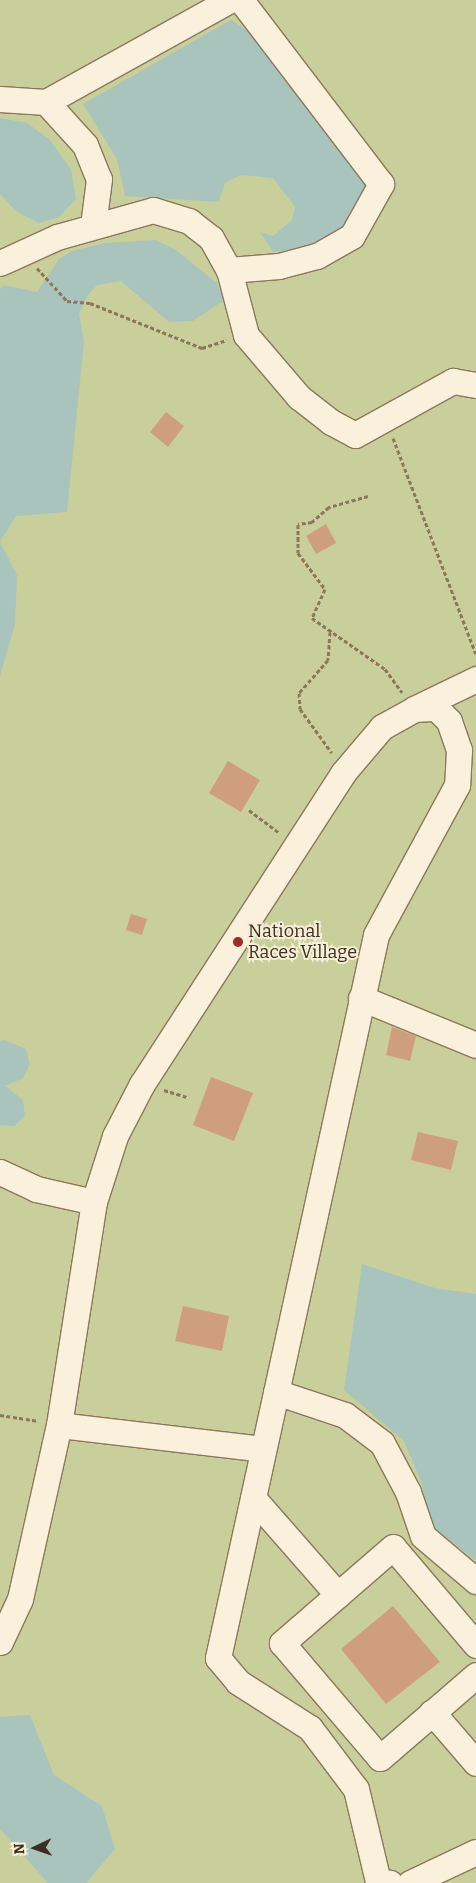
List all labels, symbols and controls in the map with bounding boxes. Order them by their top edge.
place label: National Races Village [248,921,357,964]
marker: National Races Village [232,936,244,948]
north arrow [10,1823,60,1873]
text: N [11,1843,28,1855]

